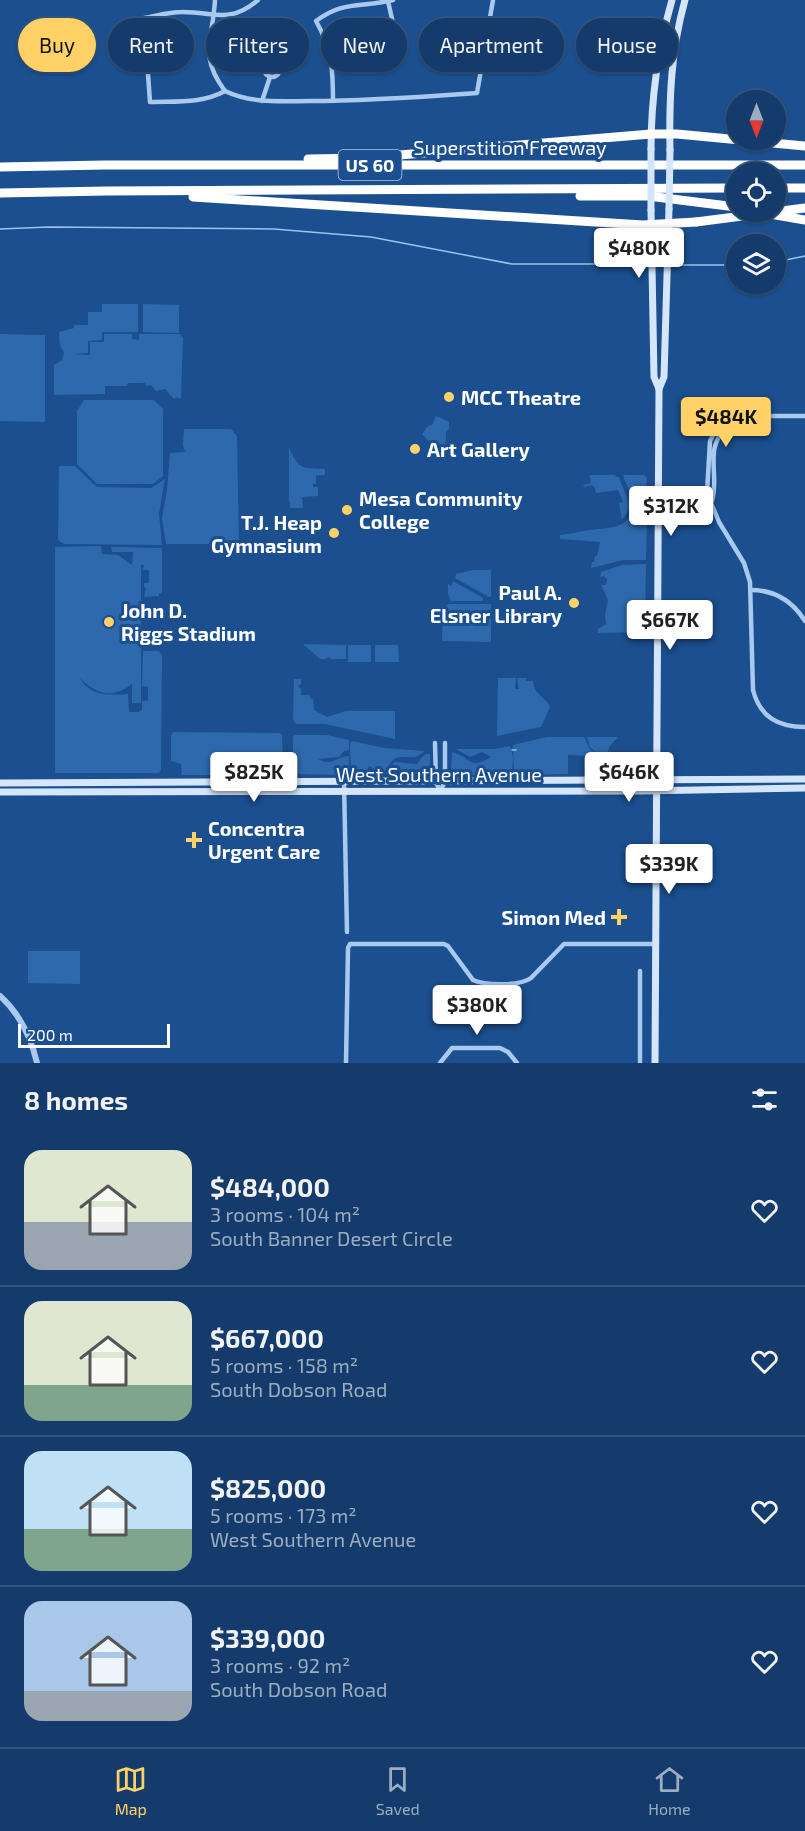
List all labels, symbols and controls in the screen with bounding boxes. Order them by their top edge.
chip: Buy [18,18,96,72]
chip: Rent [108,18,194,72]
chip: Filters [206,18,309,72]
chip: New [321,18,407,72]
chip: Apartment [419,18,564,72]
chip: House [576,18,678,72]
north arrow [726,90,786,150]
map controls [726,90,786,294]
street label: Superstition Freeway [413,135,607,159]
road number: US 60 [338,150,401,180]
button: locate [726,162,786,222]
pin: $480K [597,228,681,279]
button: layers [726,234,786,294]
text: $480K [608,235,670,259]
place label: MCC Theatre [461,385,581,409]
marker: MCC Theatre [442,390,456,404]
pin: $484K [684,397,768,448]
text: $484K [695,404,757,428]
place label: Art Gallery [427,437,530,462]
marker: Art Gallery [408,442,422,456]
place label: Mesa Community College [359,486,523,533]
pin: $312K [629,486,713,537]
text: $312K [643,493,699,517]
marker: Mesa Community College [340,503,354,517]
place label: T.J. Heap Gymnasium [211,510,322,558]
marker: T.J. Heap Gymnasium [327,526,341,540]
place label: Paul A. Elsner Library [430,580,563,628]
marker: Paul A. Elsner Library [567,596,581,610]
place label: John D. Riggs Stadium [121,598,256,645]
pin: $667K [628,600,712,651]
text: $667K [641,607,699,631]
marker: John D. Riggs Stadium [102,615,116,629]
pin: $825K [212,752,296,803]
pin: $646K [587,752,671,803]
text: $825K [224,759,284,783]
text: $646K [599,759,659,783]
street label: West Southern Avenue [336,762,542,786]
place label: Concentra Urgent Care [208,816,320,863]
marker: Concentra Urgent Care [185,831,203,849]
pin: $339K [627,844,711,895]
text: $339K [640,851,698,875]
place label: Simon Med [501,905,606,929]
marker: Simon Med [610,908,628,926]
pin: $380K [435,985,519,1036]
text: $380K [447,992,507,1016]
scale bar [18,1021,170,1048]
text: 200 m [27,1025,73,1044]
icon: filters [748,1083,781,1116]
text: 8 homes [24,1084,128,1115]
text: $484,000 [210,1171,330,1202]
icon: home [72,1174,144,1246]
icon: heart [748,1194,781,1227]
text: 3 rooms · 104 m² [210,1202,360,1226]
text: South Banner Desert Circle [210,1226,453,1250]
text: $667,000 [210,1322,324,1353]
icon: home [72,1325,144,1397]
icon: heart [748,1345,781,1378]
text: 5 rooms · 158 m² [210,1353,358,1377]
text: South Dobson Road [210,1377,387,1401]
text: $825,000 [210,1472,326,1503]
icon: home [72,1475,144,1547]
icon: heart [748,1495,781,1528]
text: 5 rooms · 173 m² [210,1503,357,1527]
text: West Southern Avenue [210,1527,416,1551]
text: $339,000 [210,1622,325,1653]
icon: home [72,1625,144,1697]
icon: heart [748,1645,781,1678]
text: 3 rooms · 92 m² [210,1653,350,1677]
text: South Dobson Road [210,1677,387,1701]
tab: Map [114,1763,147,1818]
tab: Saved [376,1763,420,1818]
tab: Home [648,1763,691,1818]

